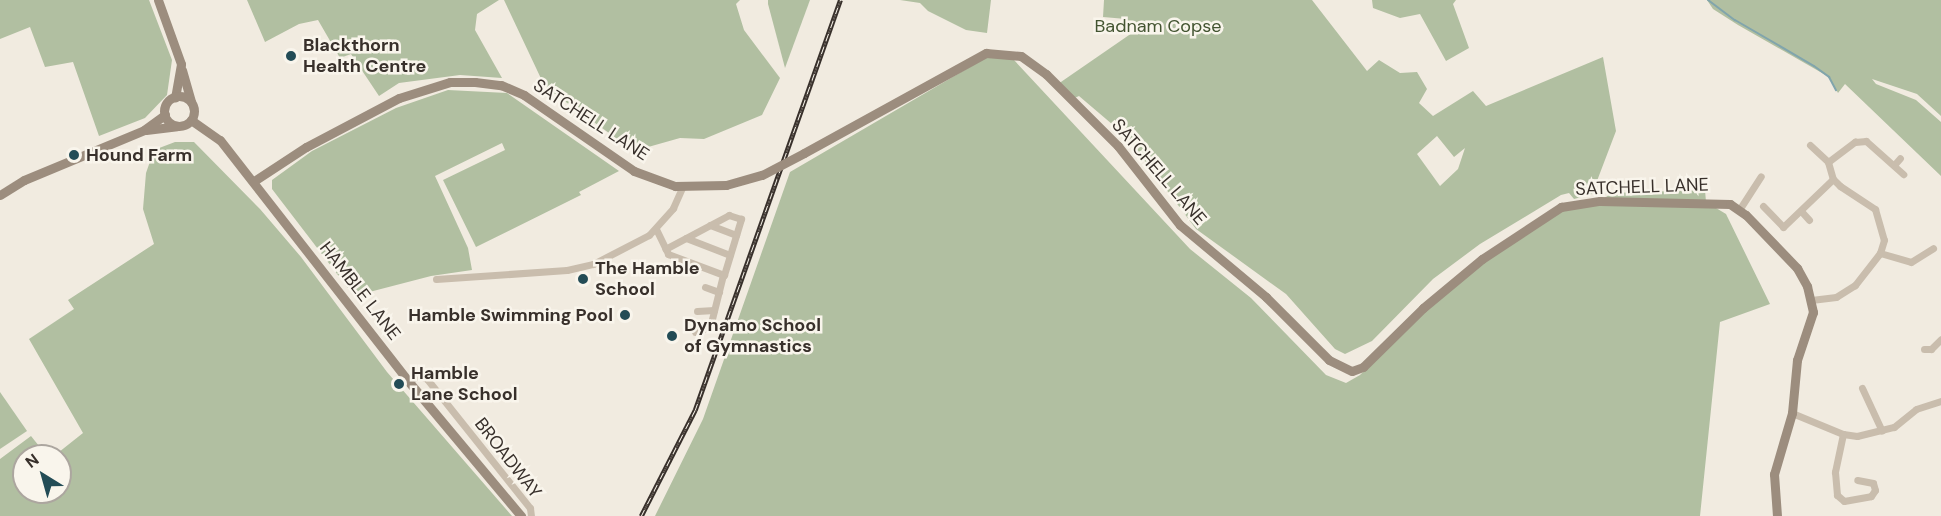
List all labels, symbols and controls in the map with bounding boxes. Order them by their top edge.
park label: Badnam Copse [1095,15,1221,37]
place label: Blackthorn Health Centre [303,35,426,78]
marker: Blackthorn Health Centre [284,49,298,63]
street label: SATCHELL LANE [529,75,653,165]
street label: SATCHELL LANE [1107,115,1211,229]
place label: Hound Farm [86,144,192,166]
marker: Hound Farm [67,148,81,162]
street label: SATCHELL LANE [1575,174,1709,200]
street label: HAMBLE LANE [315,238,405,344]
place label: The Hamble School [595,258,700,300]
marker: The Hamble School [576,272,590,286]
place label: Hamble Swimming Pool [408,304,613,326]
marker: Hamble Swimming Pool [618,308,632,322]
place label: Dynamo School of Gymnastics [684,315,821,358]
marker: Dynamo School of Gymnastics [665,329,679,343]
place label: Hamble Lane School [411,363,517,406]
marker: Hamble Lane School [392,377,406,391]
street label: BROADWAY [470,414,546,502]
north arrow [12,444,72,504]
text: N [21,449,43,473]

